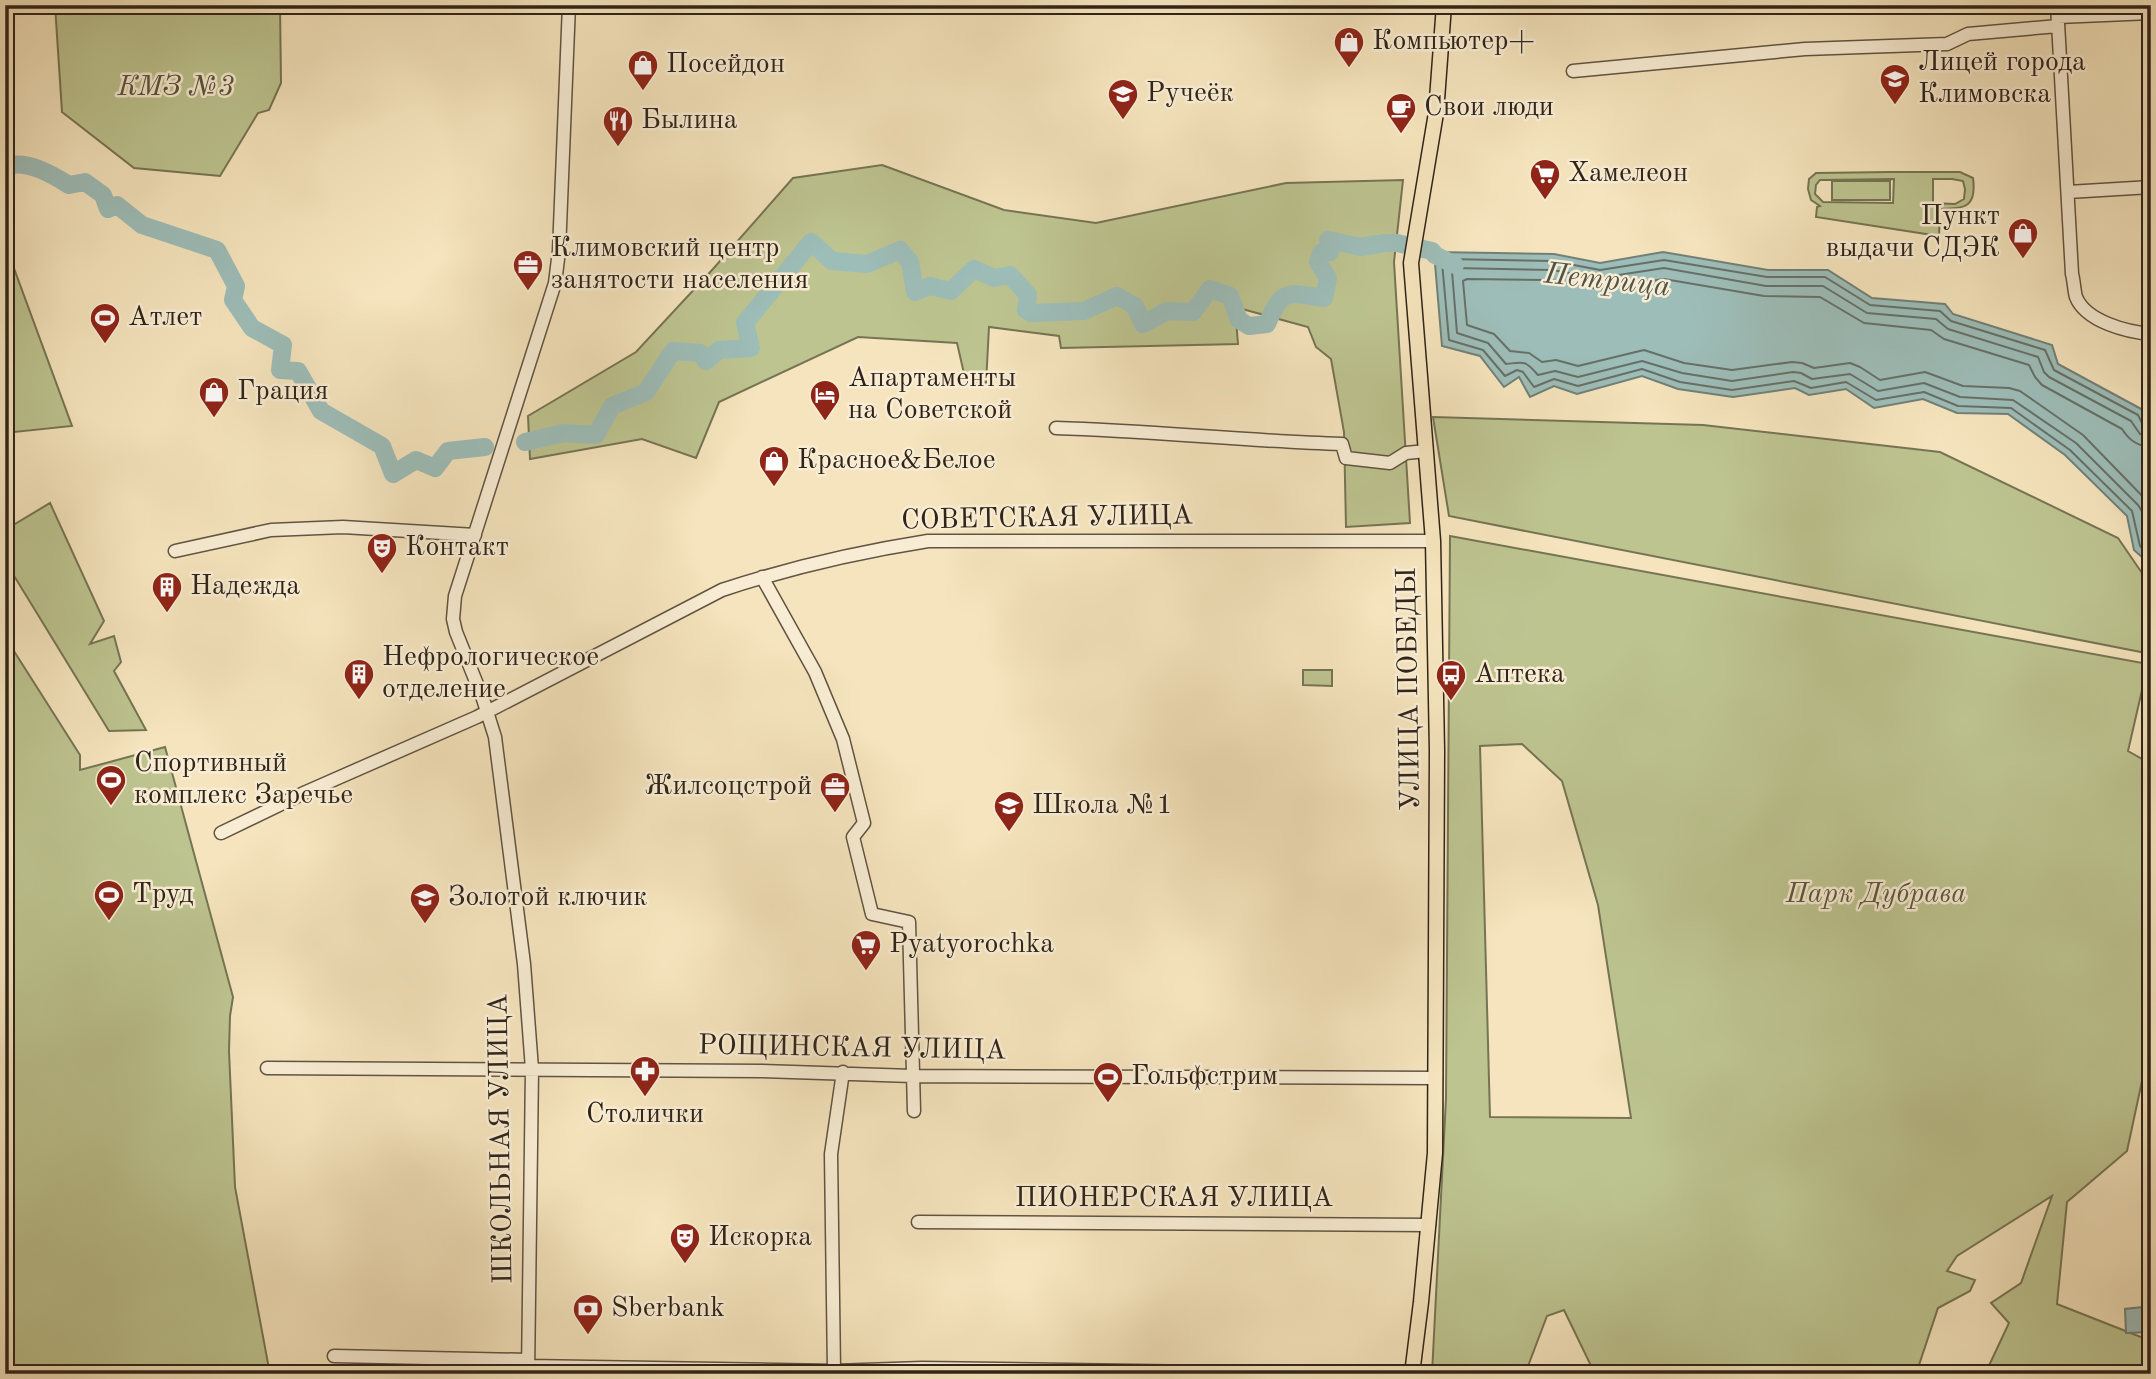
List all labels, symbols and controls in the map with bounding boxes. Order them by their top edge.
shop icon: Компьютер+ [1332,25,1366,69]
place label: Компьютер+ [1372,28,1535,56]
shop icon: Посейдон [626,48,660,92]
place label: Лицей города Климовска [1918,49,2086,109]
place label: Посейдон [666,51,785,79]
school or university icon: Лицей города Климовска [1878,62,1912,106]
park label: КМЗ №3 [117,73,234,102]
school or university icon: Ручеёк [1106,77,1140,121]
place label: Ручеёк [1146,80,1234,108]
cafe icon: Свои люди [1384,91,1418,135]
place label: Свои люди [1424,94,1554,122]
restaurant icon: Былина [601,104,635,148]
place label: Былина [641,107,738,135]
supermarket icon: Хамелеон [1528,157,1562,201]
place label: Хамелеон [1568,160,1688,188]
place label: Пункт выдачи СДЭК [1826,203,2000,263]
shop icon: Пункт выдачи СДЭК [2006,216,2040,260]
place label: Климовский центр занятости населения [551,235,809,295]
office icon: Климовский центр занятости населения [511,248,545,292]
water label: Петрица [1541,259,1672,303]
sports icon: Атлет [88,301,122,345]
place label: Атлет [128,304,202,332]
place label: Апартаменты на Советской [848,365,1016,425]
shop icon: Грация [197,375,231,419]
place label: Грация [237,378,329,406]
hotel icon: Апартаменты на Советской [808,378,842,422]
shop icon: Красное&Белое [757,444,791,488]
place label: Красное&Белое [797,447,996,475]
street label: СОВЕТСКАЯ УЛИЦА [901,502,1193,536]
theatre icon: Контакт [365,531,399,575]
place label: Контакт [405,534,509,562]
street label: УЛИЦА ПОБЕДЫ [1394,567,1426,811]
building icon: Надежда [150,570,184,614]
place label: Надежда [190,573,300,601]
place label: Нефрологическое отделение [382,644,599,704]
building icon: Нефрологическое отделение [342,657,376,701]
bus stop icon: Аптека [1434,658,1468,702]
place label: Аптека [1474,661,1565,689]
place label: Спортивный комплекс Заречье [134,750,353,810]
sports icon: Спортивный комплекс Заречье [94,763,128,807]
office icon: Жилсоцстрой [818,770,852,814]
place label: Жилсоцстрой [644,773,812,801]
school or university icon: Школа №1 [992,789,1026,833]
place label: Школа №1 [1032,792,1173,820]
sports icon: Труд [92,878,126,922]
place label: Труд [132,881,193,909]
school or university icon: Золотой ключик [408,881,442,925]
park label: Парк Дубрава [1785,881,1966,909]
place label: Золотой ключик [448,884,647,912]
supermarket icon: Pyatyorochka [849,928,883,972]
place label: Pyatyorochka [889,931,1054,959]
street label: ШКОЛЬНАЯ УЛИЦА [485,994,519,1284]
street label: РОЩИНСКАЯ УЛИЦА [698,1032,1006,1066]
pharmacy icon: Столички [628,1054,662,1098]
sports icon: Гольфстрим [1091,1060,1125,1104]
place label: Гольфстрим [1131,1063,1278,1091]
place label: Столички [586,1101,704,1129]
street label: ПИОНЕРСКАЯ УЛИЦА [1015,1185,1333,1213]
theatre icon: Искорка [668,1221,702,1265]
place label: Искорка [708,1224,812,1252]
bank icon: Sberbank [571,1292,605,1336]
place label: Sberbank [611,1295,725,1323]

